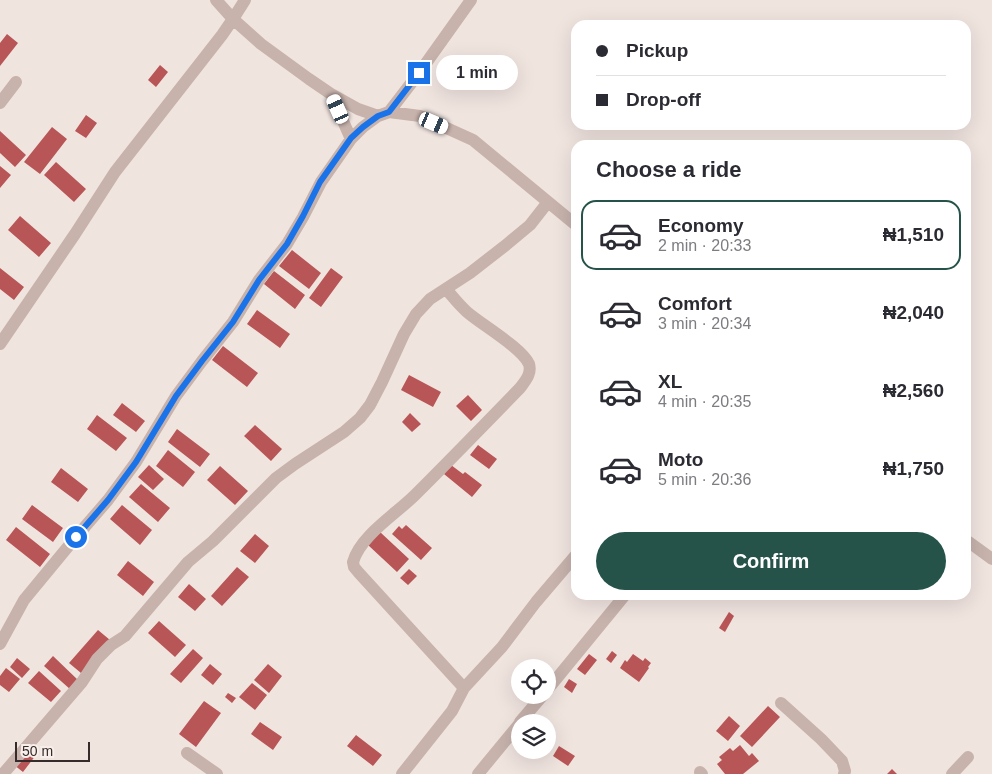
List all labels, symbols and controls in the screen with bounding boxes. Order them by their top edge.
text: Pickup [626,40,688,61]
callout: 1 min [436,56,519,90]
route end [408,62,430,84]
text: 1 min [456,64,498,81]
text: Drop-off [626,89,701,110]
car [325,92,350,126]
car [417,110,450,136]
text: Choose a ride [596,157,741,182]
icon: car [598,213,643,258]
text: Economy [658,215,744,236]
text: ₦1,510 [883,224,944,245]
text: 2 min · 20:33 [658,237,751,254]
icon: car [598,291,643,336]
text: Comfort [658,293,732,314]
text: ₦2,040 [883,302,944,323]
text: 3 min · 20:34 [658,315,751,332]
icon: car [598,369,643,414]
text: XL [658,371,682,392]
text: ₦2,560 [883,380,944,401]
text: 4 min · 20:35 [658,393,751,410]
icon: car [598,447,643,492]
text: Moto [658,449,703,470]
text: ₦1,750 [883,458,944,479]
text: 5 min · 20:36 [658,471,751,488]
route start [65,526,87,548]
button: Confirm [596,532,946,590]
map controls [511,659,556,759]
button: locate [511,659,556,704]
button: layers [511,714,556,759]
scale bar [15,739,90,762]
text: 50 m [22,743,53,759]

